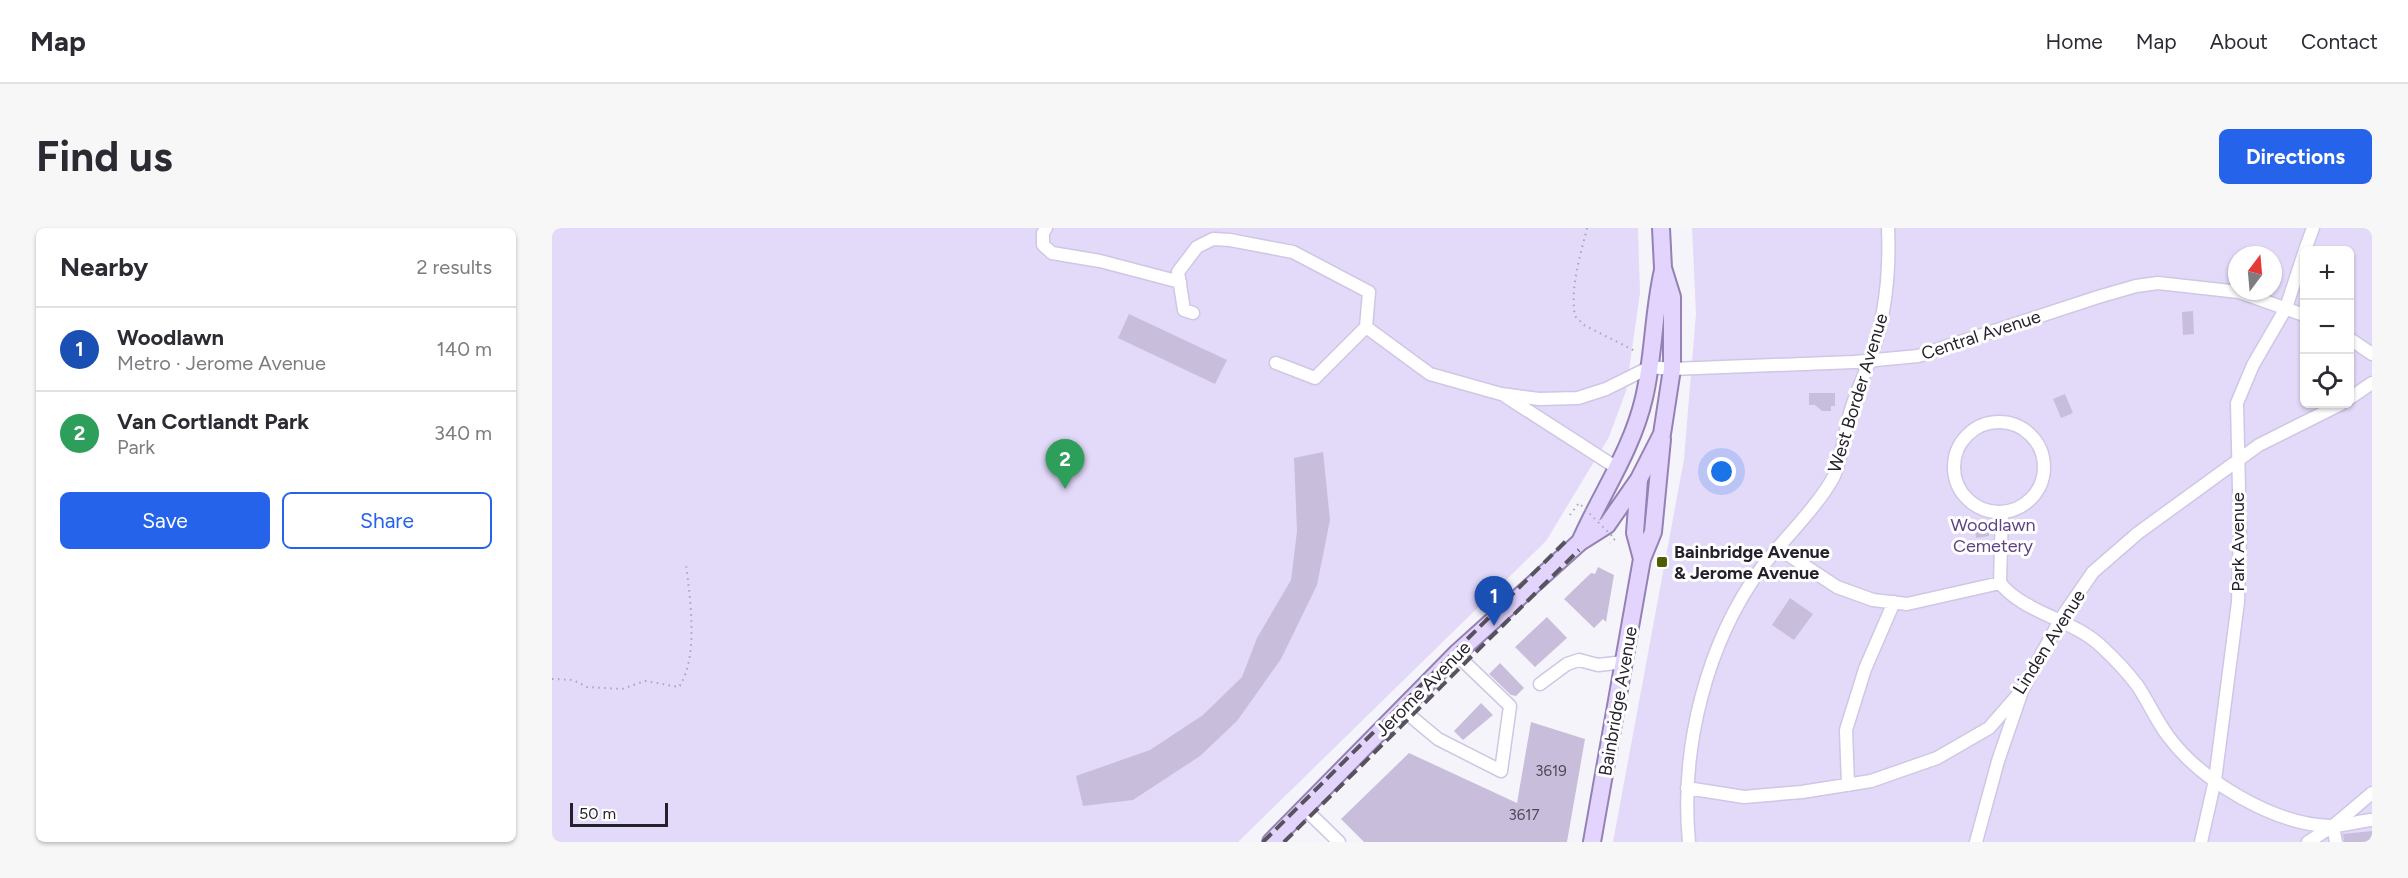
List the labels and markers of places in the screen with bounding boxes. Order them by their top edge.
pin: 2 [1046,440,1084,489]
place label: Bainbridge Avenue & Jerome Avenue [1674,541,1830,584]
marker: Bainbridge Avenue & Jerome Avenue [1655,555,1669,569]
pin: 1 [1474,576,1514,626]

